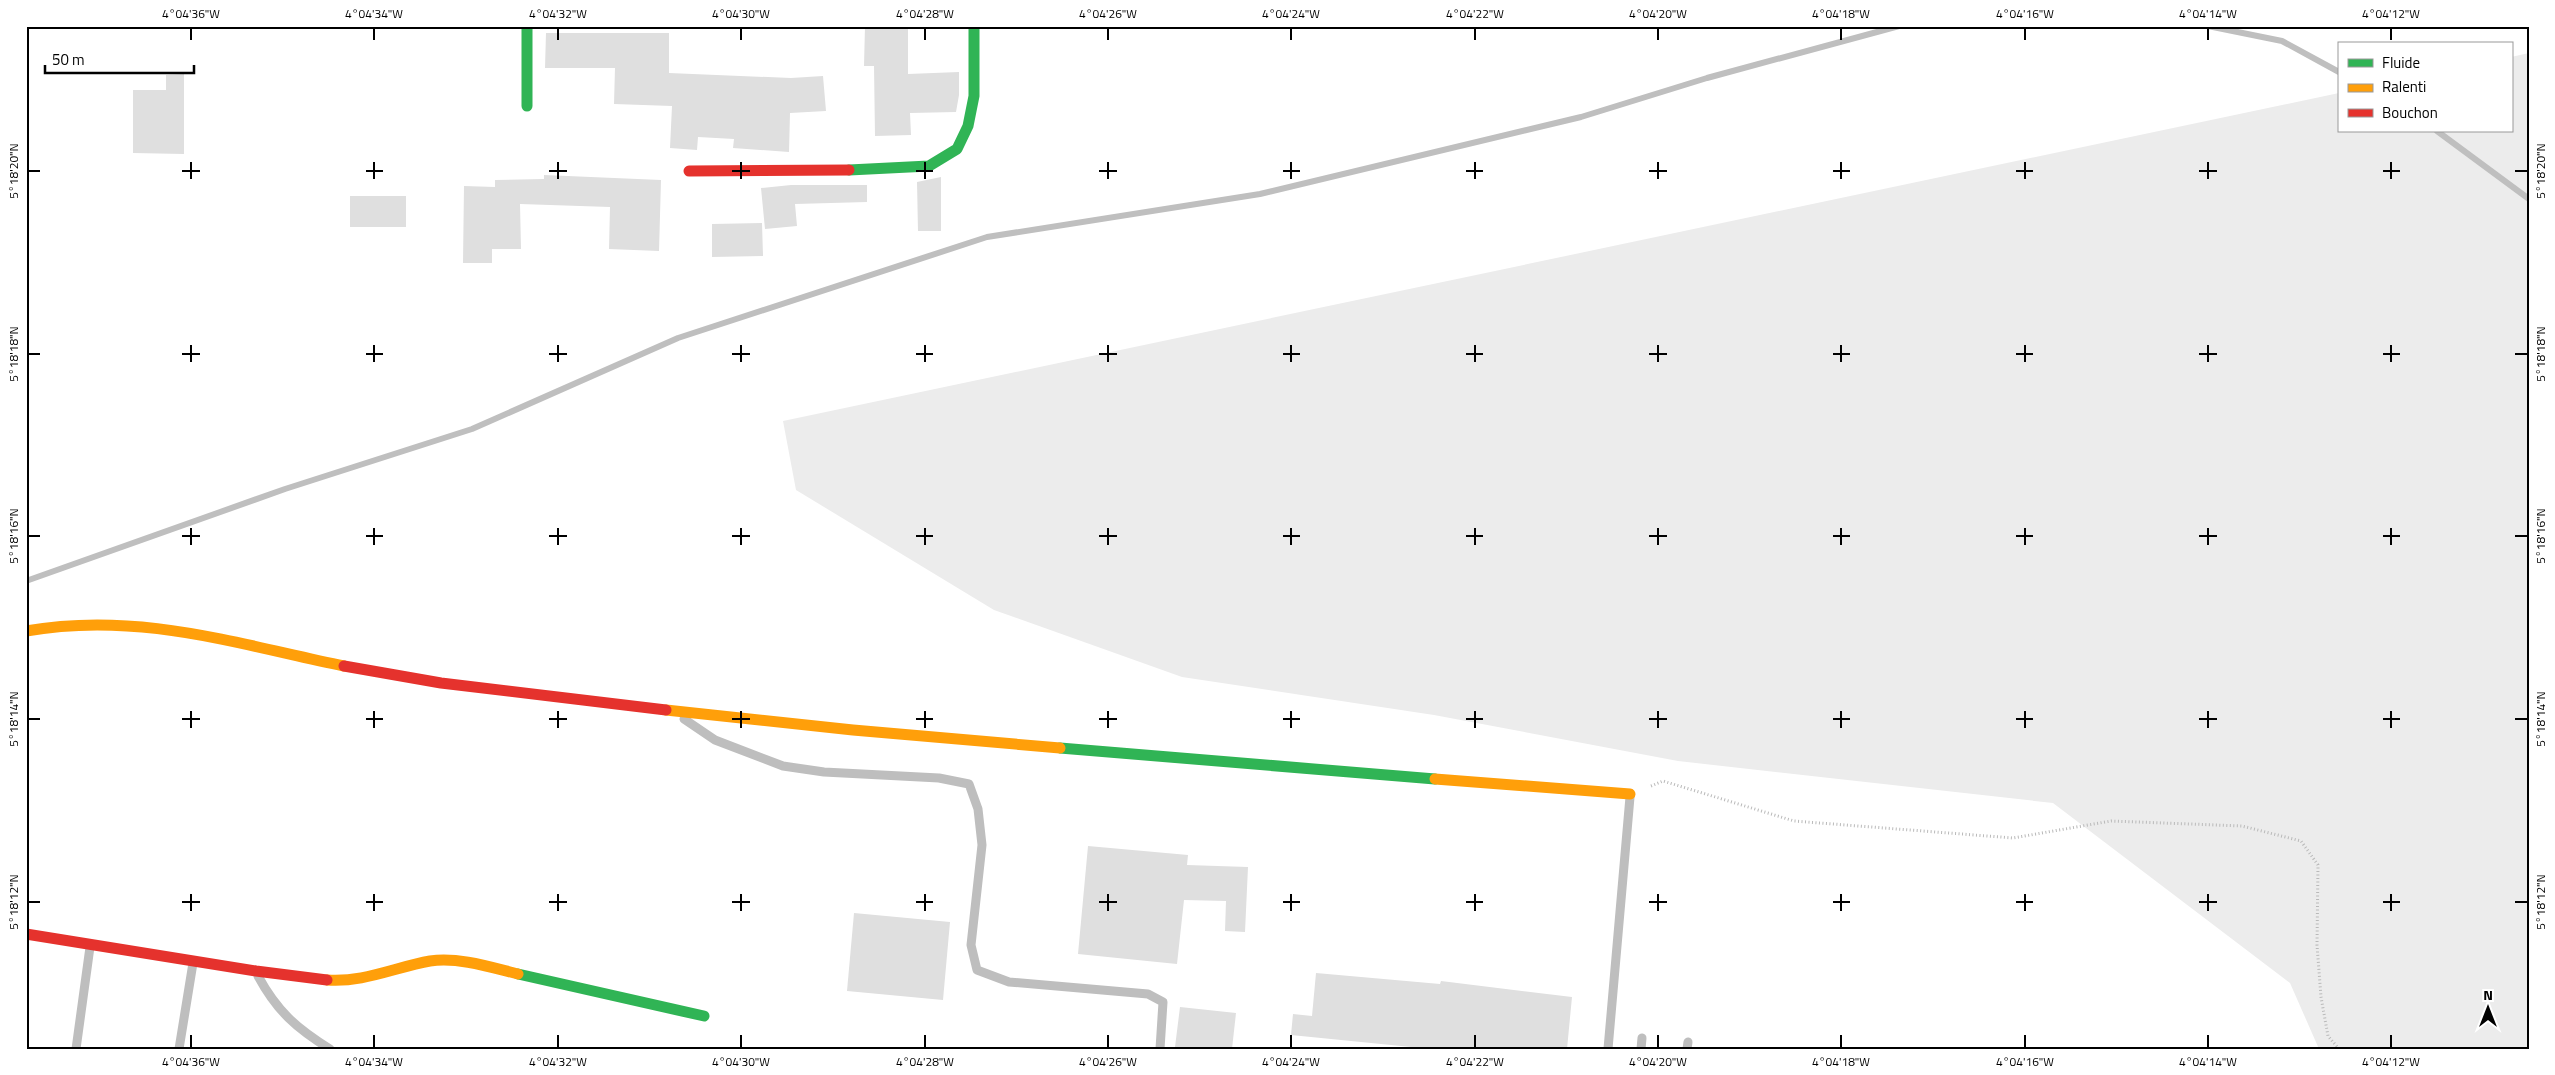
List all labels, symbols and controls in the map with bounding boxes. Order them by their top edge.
text: 4°04'36"W [162,4,220,23]
text: 4°04'34"W [345,4,403,23]
text: 4°04'32"W [529,4,587,23]
text: 4°04'30"W [712,4,770,23]
text: 4°04'28"W [896,4,954,23]
text: 4°04'26"W [1079,4,1137,23]
text: 4°04'24"W [1262,4,1320,23]
text: 4°04'22"W [1446,4,1504,23]
text: 4°04'20"W [1629,4,1687,23]
text: 4°04'18"W [1812,4,1870,23]
text: 4°04'16"W [1996,4,2054,23]
text: 4°04'14"W [2179,4,2237,23]
text: 4°04'12"W [2362,4,2420,23]
scale bar [45,42,194,74]
legend [2338,42,2512,132]
text: 50 m [52,48,85,71]
text: Fluide [2382,51,2420,74]
text: Ralenti [2382,75,2426,98]
text: Bouchon [2382,101,2438,124]
text: 5°18'20"N [4,143,23,199]
text: 5°18'20"N [2531,143,2550,199]
text: 5°18'18"N [4,326,23,382]
text: 5°18'18"N [2531,326,2550,382]
text: 5°18'16"N [4,508,23,564]
text: 5°18'16"N [2531,508,2550,564]
text: 5°18'14"N [4,691,23,747]
text: 5°18'14"N [2531,691,2550,747]
text: 5°18'12"N [4,874,23,930]
text: 5°18'12"N [2531,874,2550,930]
north arrow [2462,982,2512,1032]
text: N [2483,984,2493,1005]
text: 4°04'36"W [162,1052,220,1071]
text: 4°04'34"W [345,1052,403,1071]
text: 4°04'32"W [529,1052,587,1071]
text: 4°04'30"W [712,1052,770,1071]
text: 4°04'28"W [896,1052,954,1071]
text: 4°04'26"W [1079,1052,1137,1071]
text: 4°04'24"W [1262,1052,1320,1071]
text: 4°04'22"W [1446,1052,1504,1071]
text: 4°04'20"W [1629,1052,1687,1071]
text: 4°04'18"W [1812,1052,1870,1071]
text: 4°04'16"W [1996,1052,2054,1071]
text: 4°04'14"W [2179,1052,2237,1071]
text: 4°04'12"W [2362,1052,2420,1071]

